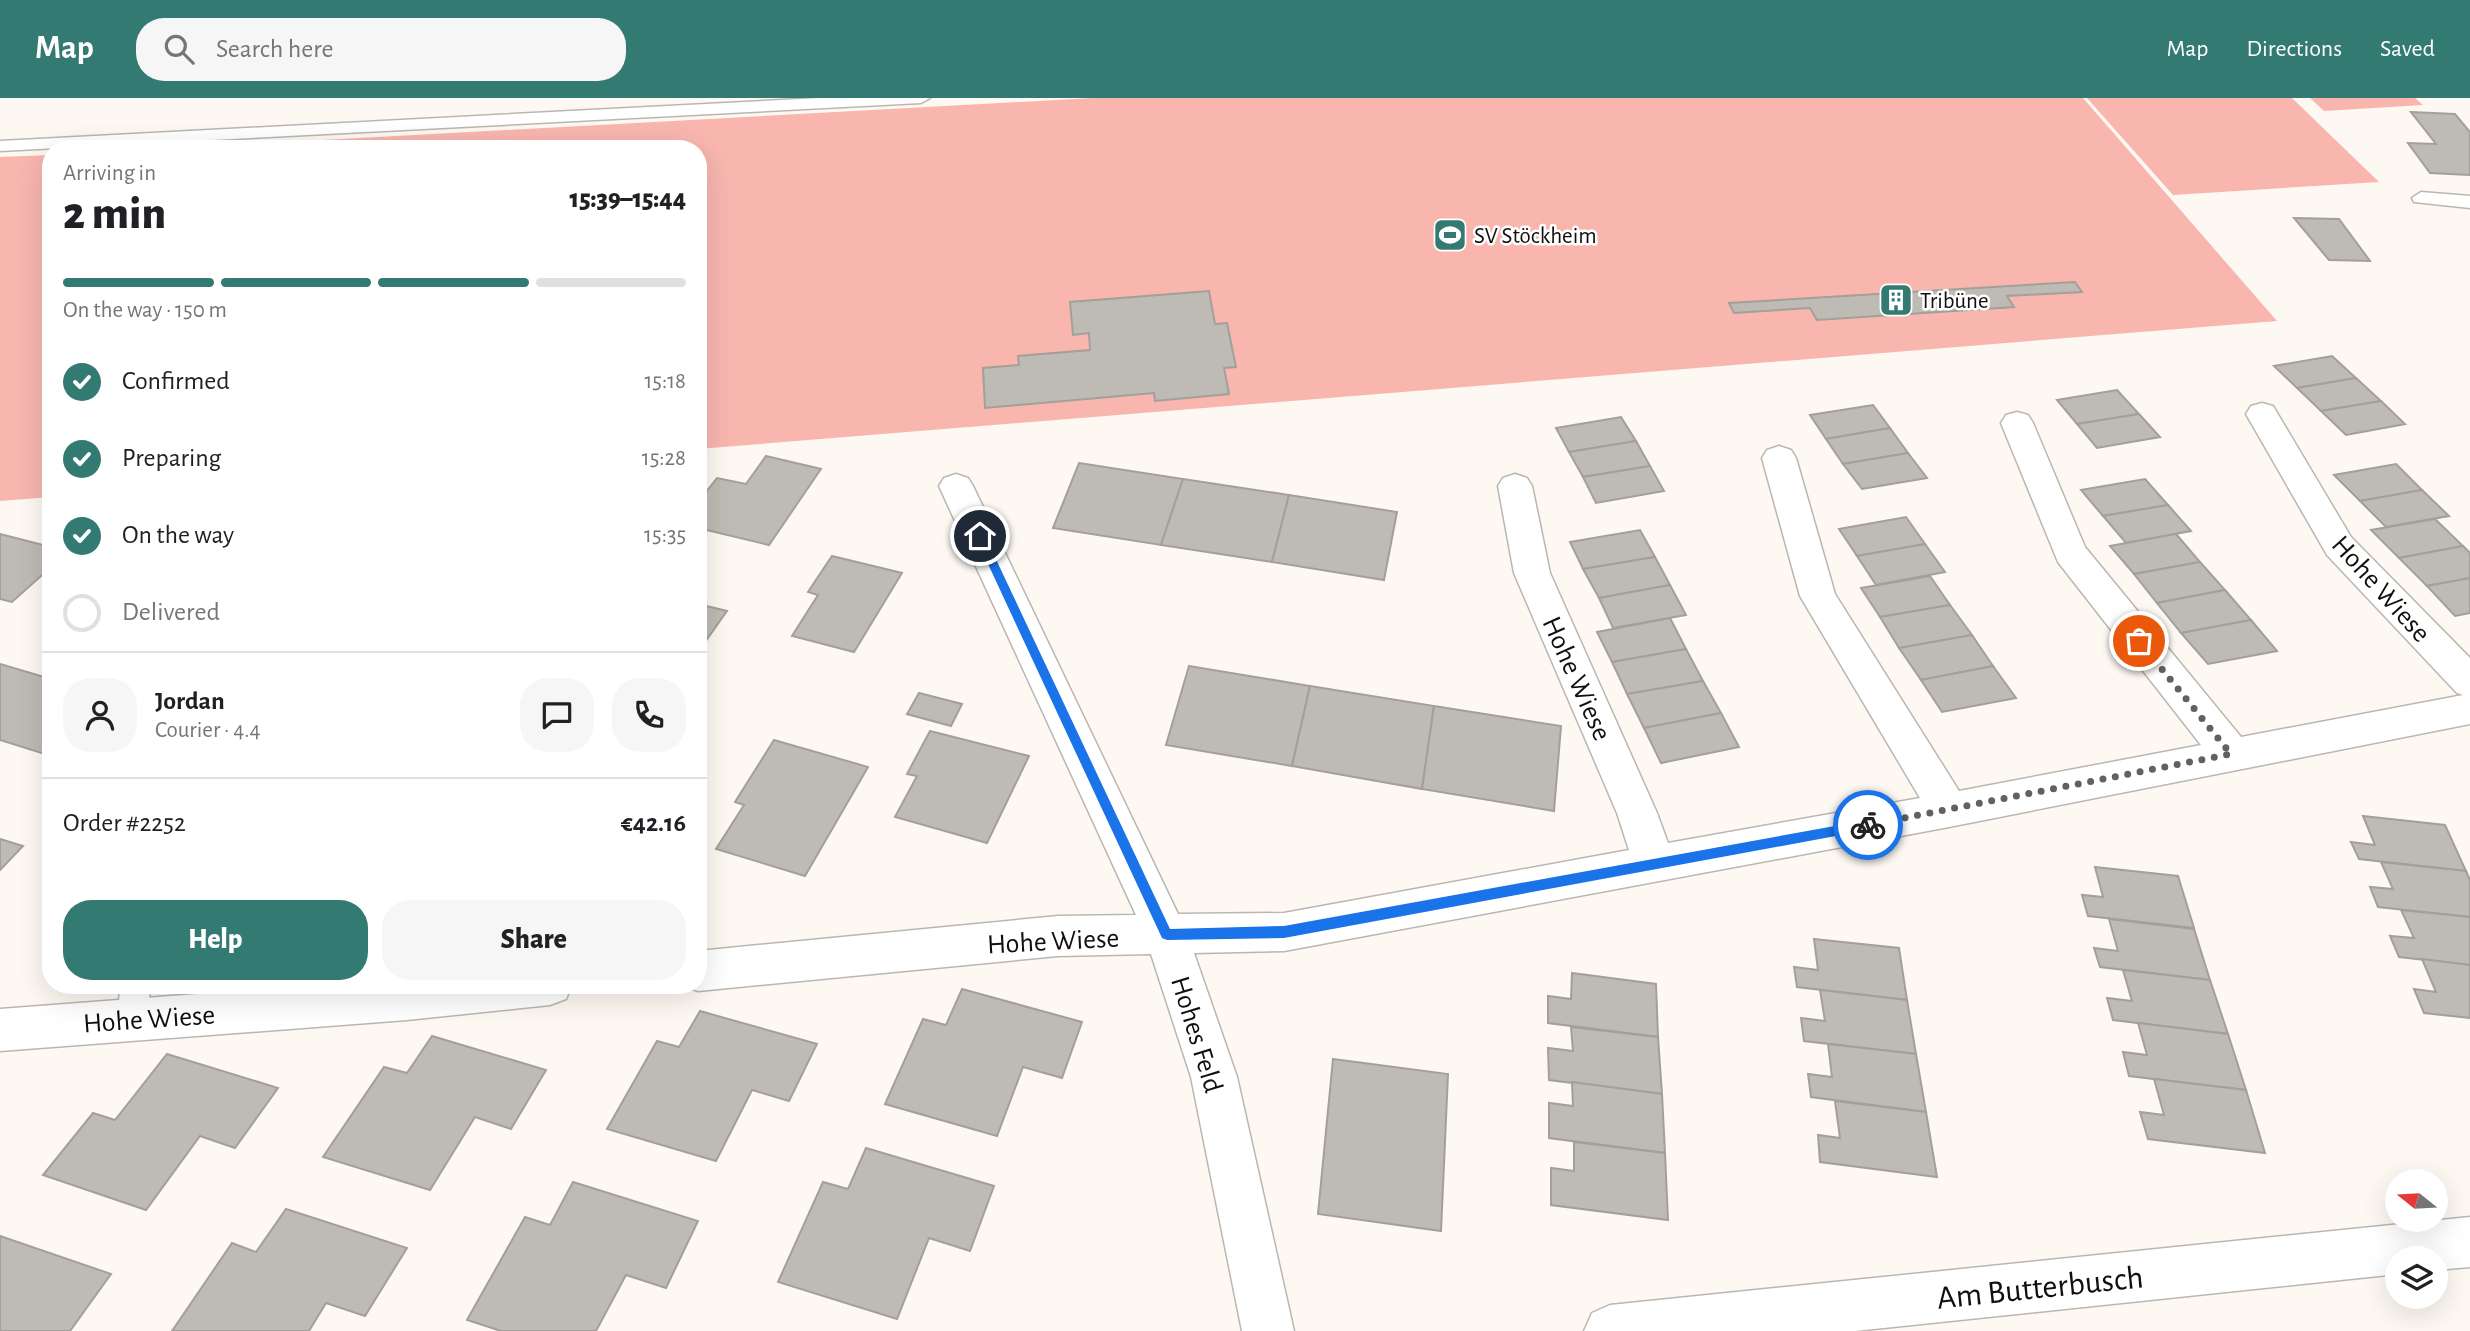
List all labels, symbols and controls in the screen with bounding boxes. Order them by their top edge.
search box [136,18,626,81]
icon: search [160,30,198,68]
text: Map [35,32,94,65]
text: Search here [216,36,334,62]
text: Map [2166,37,2208,61]
text: Directions [2246,37,2342,61]
text: Saved [2380,37,2435,61]
text: Arriving in [63,162,156,185]
text: 15:39–15:44 [570,186,686,212]
text: 2 min [63,191,166,237]
sports icon: SV Stöckheim [1431,216,1469,254]
place label: SV Stöckheim [1474,225,1597,248]
building icon: Tribüne [1877,281,1915,319]
place label: Tribüne [1920,290,1989,313]
text: On the way · 150 m [63,299,227,322]
icon: check [63,363,101,401]
text: Confirmed [122,368,230,394]
text: 15:18 [644,370,686,393]
icon: check [63,440,101,478]
text: Preparing [122,445,221,471]
text: 15:28 [642,447,686,470]
pin [950,506,1010,566]
icon: check [63,517,101,555]
icon: home [961,517,999,555]
text: On the way [122,522,234,548]
text: 15:35 [644,524,686,547]
street label: Hohe Wiese [2326,531,2435,648]
text: Delivered [122,599,220,625]
pin [2109,611,2169,671]
street label: Hohe Wiese [1536,613,1616,745]
icon: bag [2120,622,2158,660]
button: person [63,678,137,752]
button: chat [520,678,594,752]
button: phone [612,678,686,752]
text: Jordan [155,688,225,714]
text: Courier · 4.4 [155,719,261,742]
courier [1833,790,1903,860]
icon: bike [1849,806,1887,844]
text: Order #2252 [63,810,186,836]
text: €42.16 [621,810,686,836]
button: Help [63,900,368,980]
button: Share [382,900,686,980]
street label: Hohe Wiese [986,925,1120,959]
street label: Hohes Feld [1165,973,1227,1096]
street label: Hohe Wiese [82,1001,216,1039]
north arrow [2385,1169,2448,1232]
map controls [2385,1169,2448,1309]
button: layers [2385,1246,2448,1309]
street label: Am Butterbusch [1935,1261,2145,1316]

